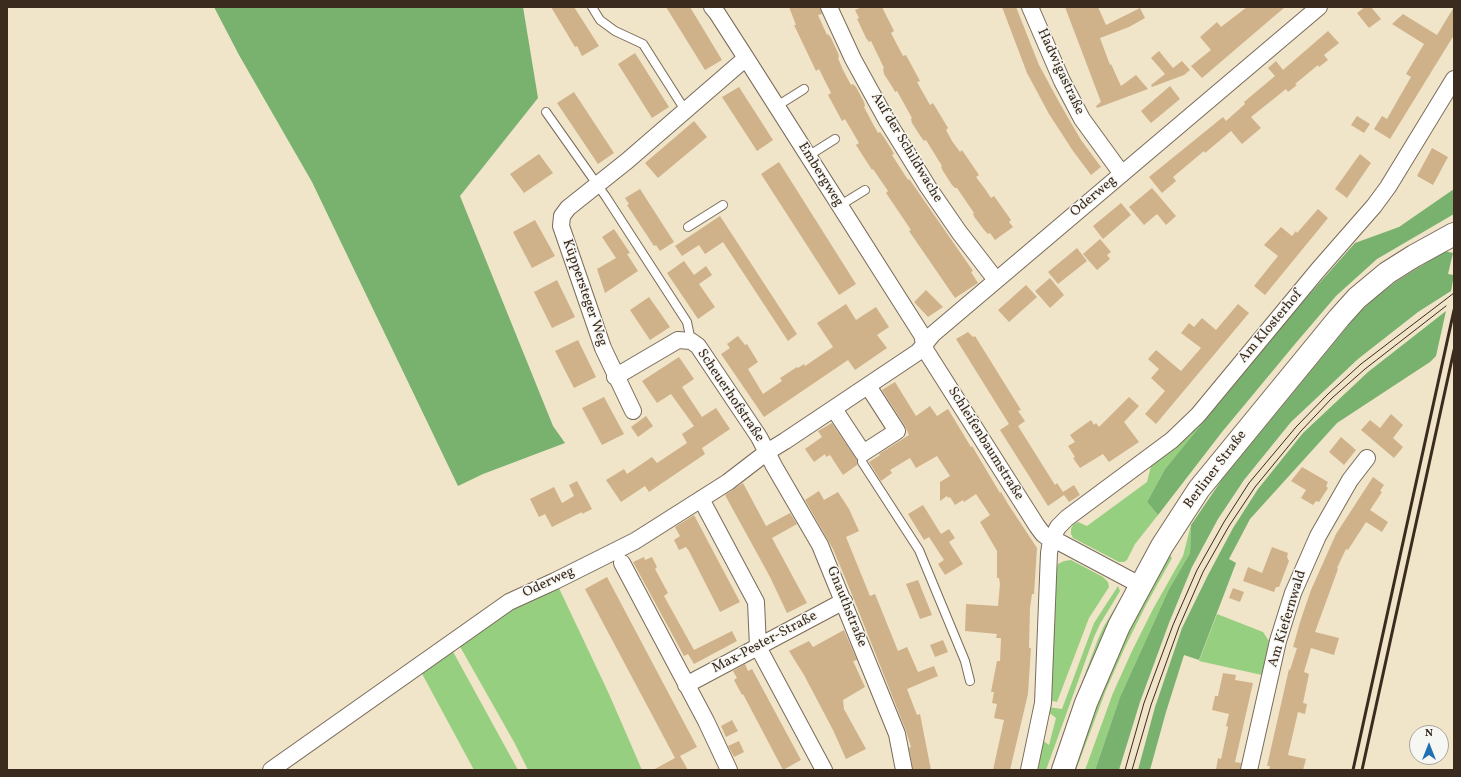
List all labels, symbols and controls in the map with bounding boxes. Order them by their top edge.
street label: Hadwigastraße [1033,26,1087,118]
street label: Auf der Schildwache [867,90,945,206]
street label: Embergweg [794,140,846,210]
street label: Oderweg [1067,173,1121,221]
street label: Küppersteger Weg [558,237,610,349]
street label: Am Klosterhof [1236,287,1306,367]
street label: Scheuerhofstraße [693,346,767,446]
street label: Schleifenbaumstraße [943,384,1027,504]
street label: Berliner Straße [1181,427,1251,513]
street label: Oderweg [520,564,578,602]
street label: Gnauthstraße [822,564,870,650]
street label: Am Kiefernwald [1265,569,1311,669]
street label: Max-Pester-Straße [710,608,820,678]
north arrow [1409,725,1449,765]
text: N [1425,726,1433,741]

